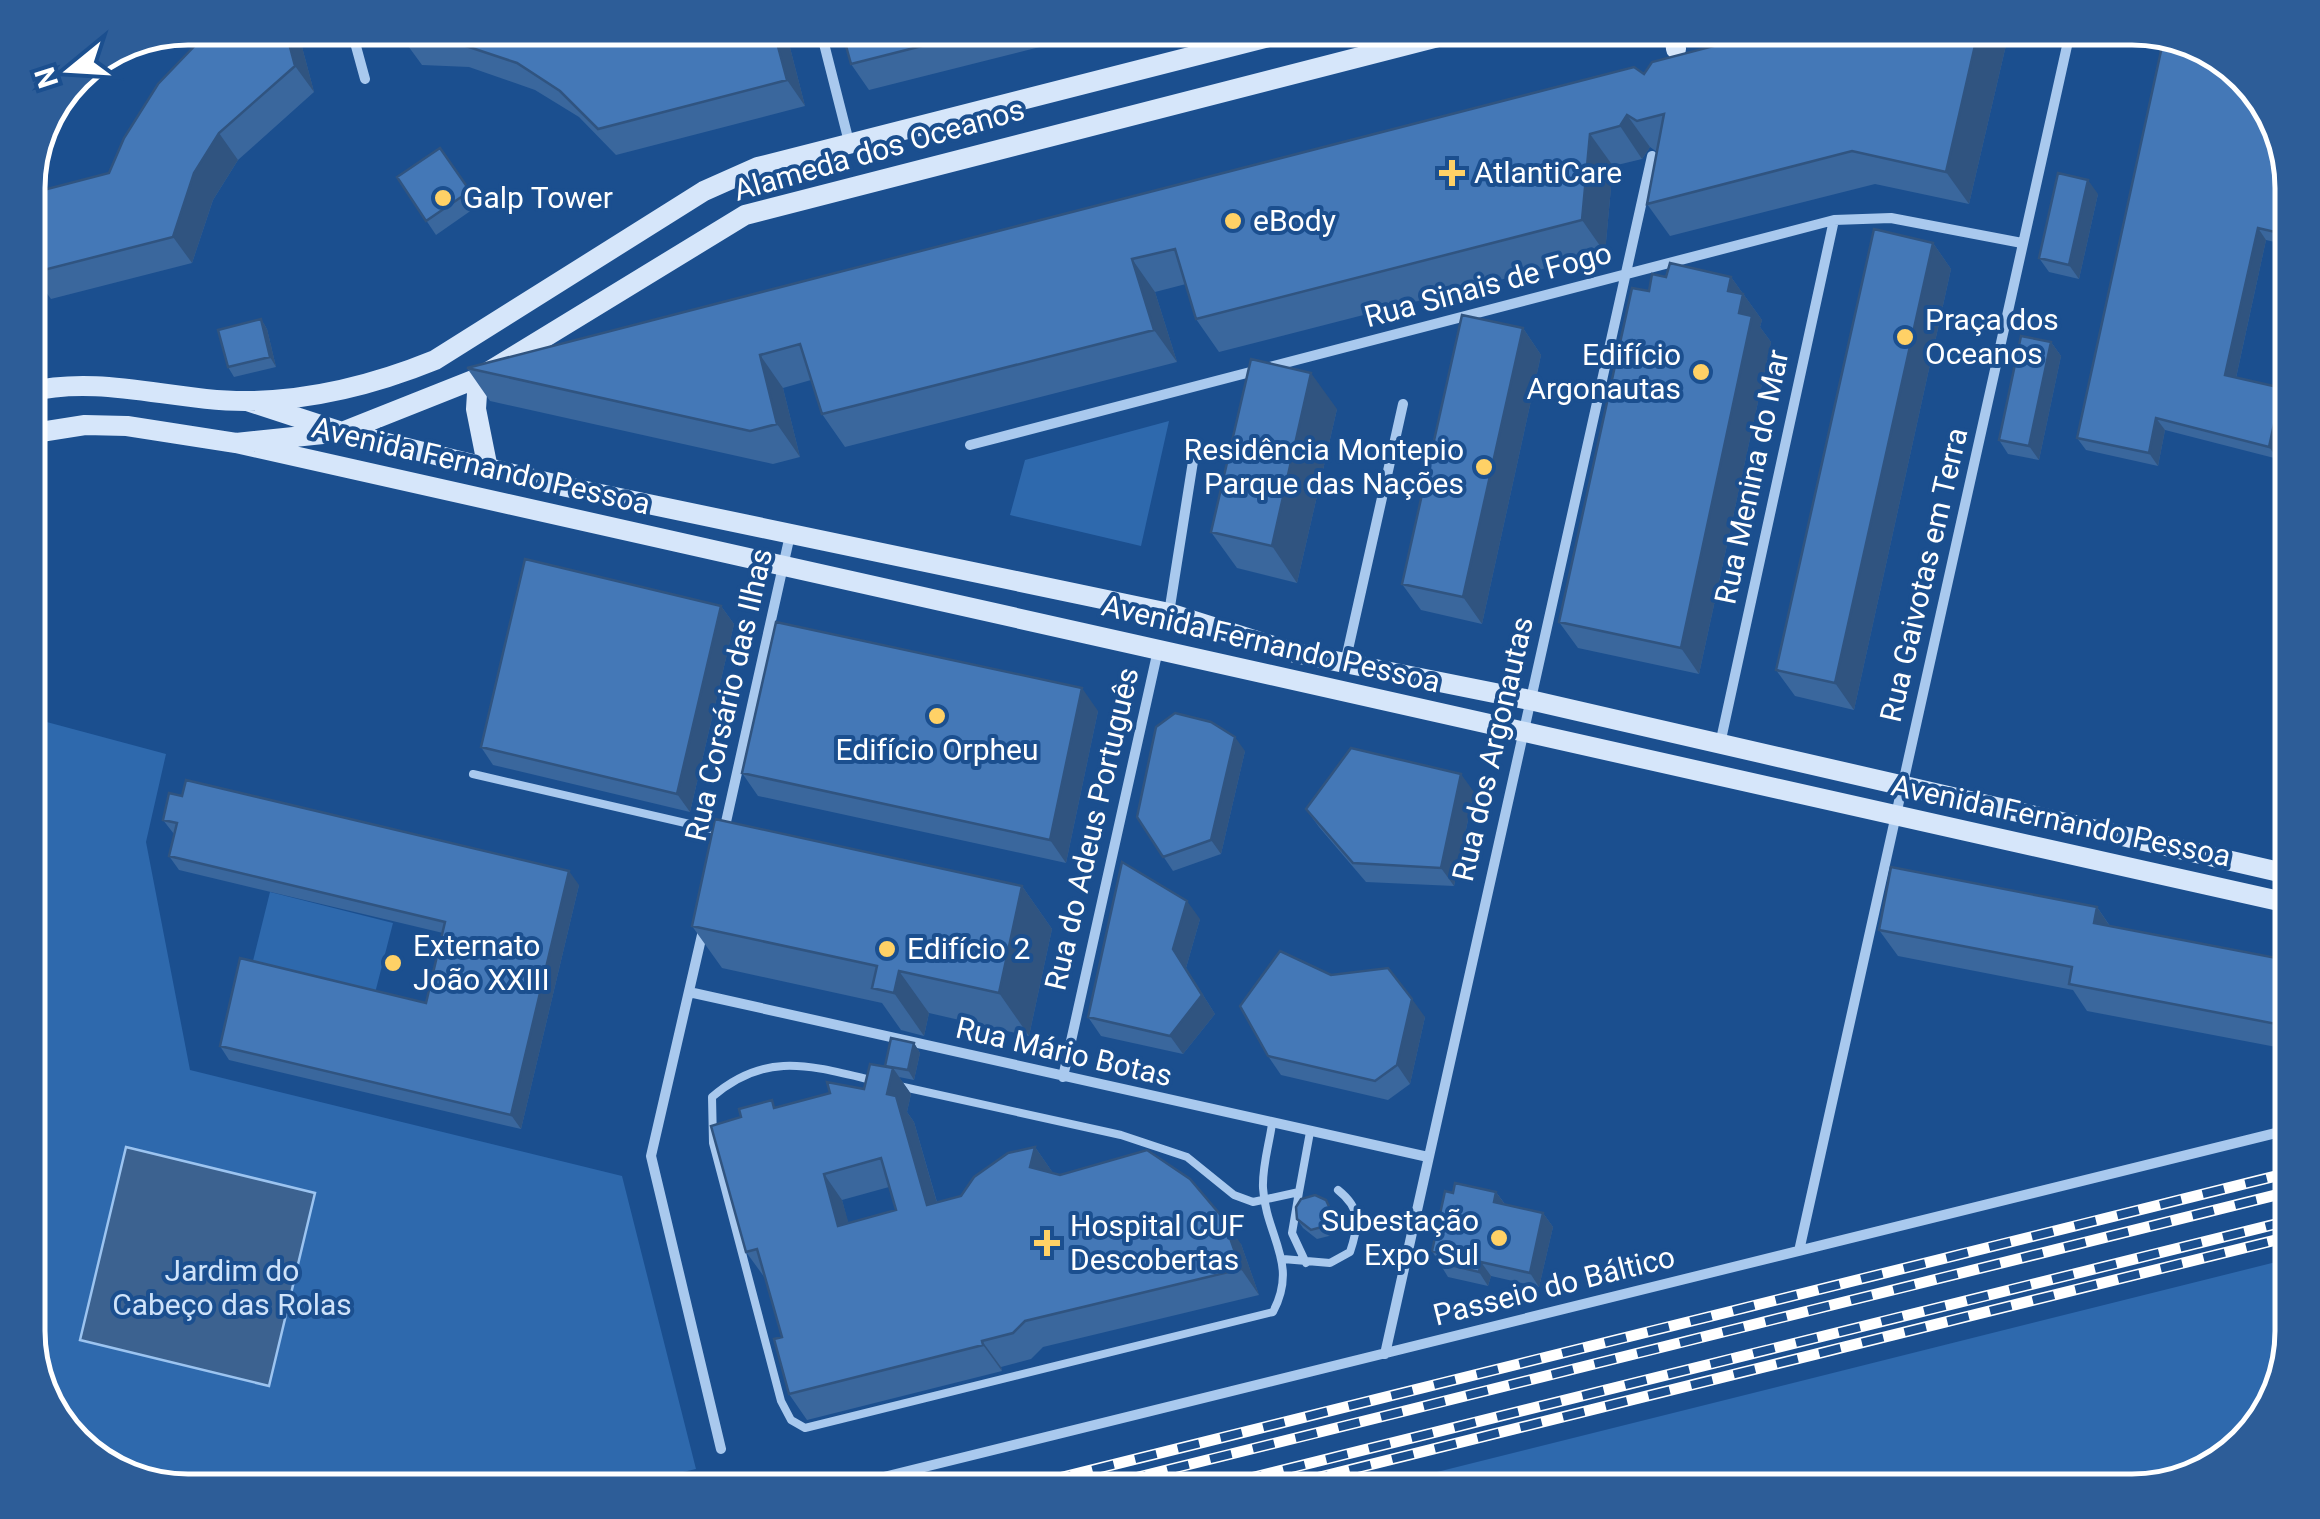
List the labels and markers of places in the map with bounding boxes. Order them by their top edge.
place label: AtlantiCare [1474,155,1622,190]
marker: AtlantiCare [1439,160,1465,186]
place label: Galp Tower [463,180,613,215]
marker: Galp Tower [432,187,454,209]
place label: eBody [1253,203,1336,238]
marker: eBody [1222,210,1244,232]
place label: Praça dos Oceanos [1925,302,2059,371]
marker: Praça dos Oceanos [1894,326,1916,348]
place label: Edifício Argonautas [1527,337,1681,406]
marker: Edifício Argonautas [1690,361,1712,383]
place label: Residência Montepio Parque das Nações [1184,432,1464,501]
marker: Residência Montepio Parque das Nações [1473,456,1495,478]
marker: Edifício Orpheu [926,705,948,727]
place label: Edifício Orpheu [835,732,1039,767]
place label: Externato João XXIII [413,928,550,997]
place label: Edifício 2 [907,931,1030,966]
marker: Edifício 2 [876,938,898,960]
marker: Externato João XXIII [382,952,404,974]
place label: Subestação Expo Sul [1321,1203,1479,1272]
place label: Hospital CUF Descobertas [1070,1208,1245,1277]
marker: Subestação Expo Sul [1488,1227,1510,1249]
marker: Hospital CUF Descobertas [1034,1230,1060,1256]

